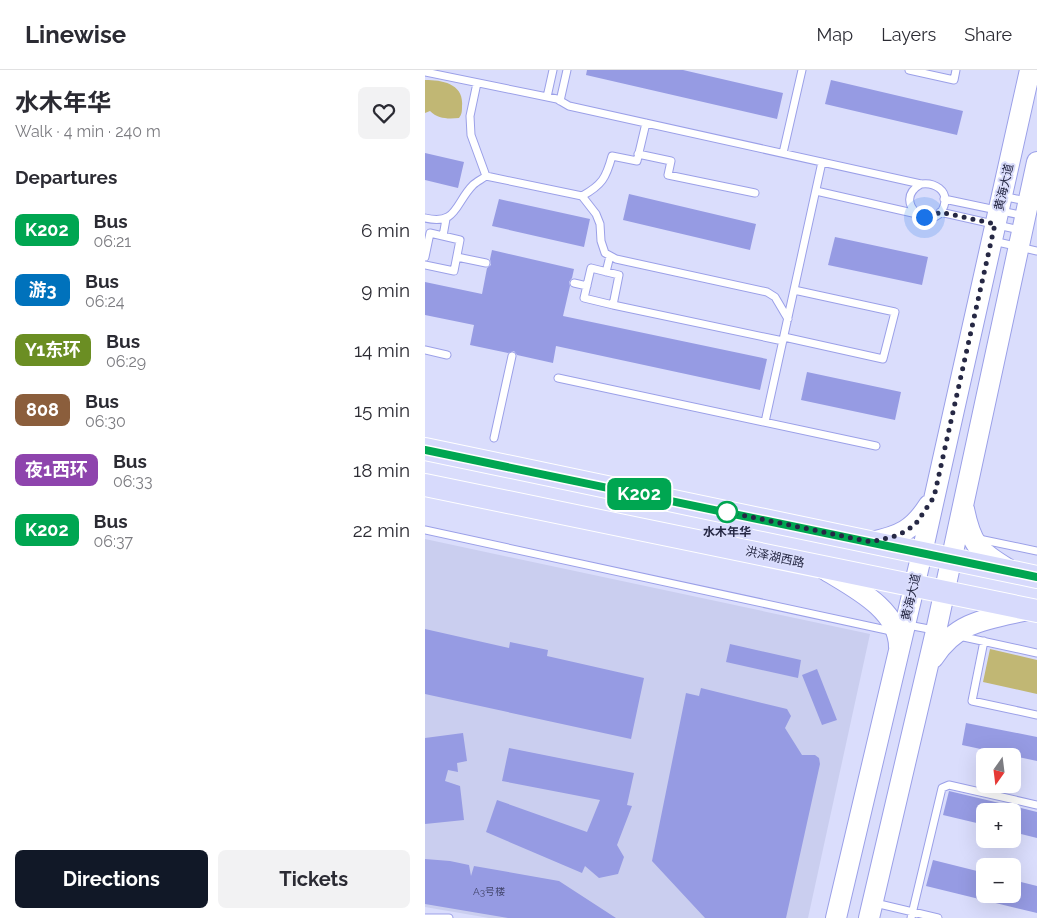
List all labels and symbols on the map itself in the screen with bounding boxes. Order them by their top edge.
street label: 黄海大道 [992,162,1016,212]
your location [912,205,937,230]
line badge: K202 [604,478,674,510]
marker: 水木年华 [716,501,738,523]
place label: 水木年华 [703,525,751,539]
street label: 洪泽湖西路 [744,544,806,570]
street label: 黄海大道 [899,572,923,622]
north arrow [976,748,1021,792]
house number: A3号楼 [473,886,505,897]

